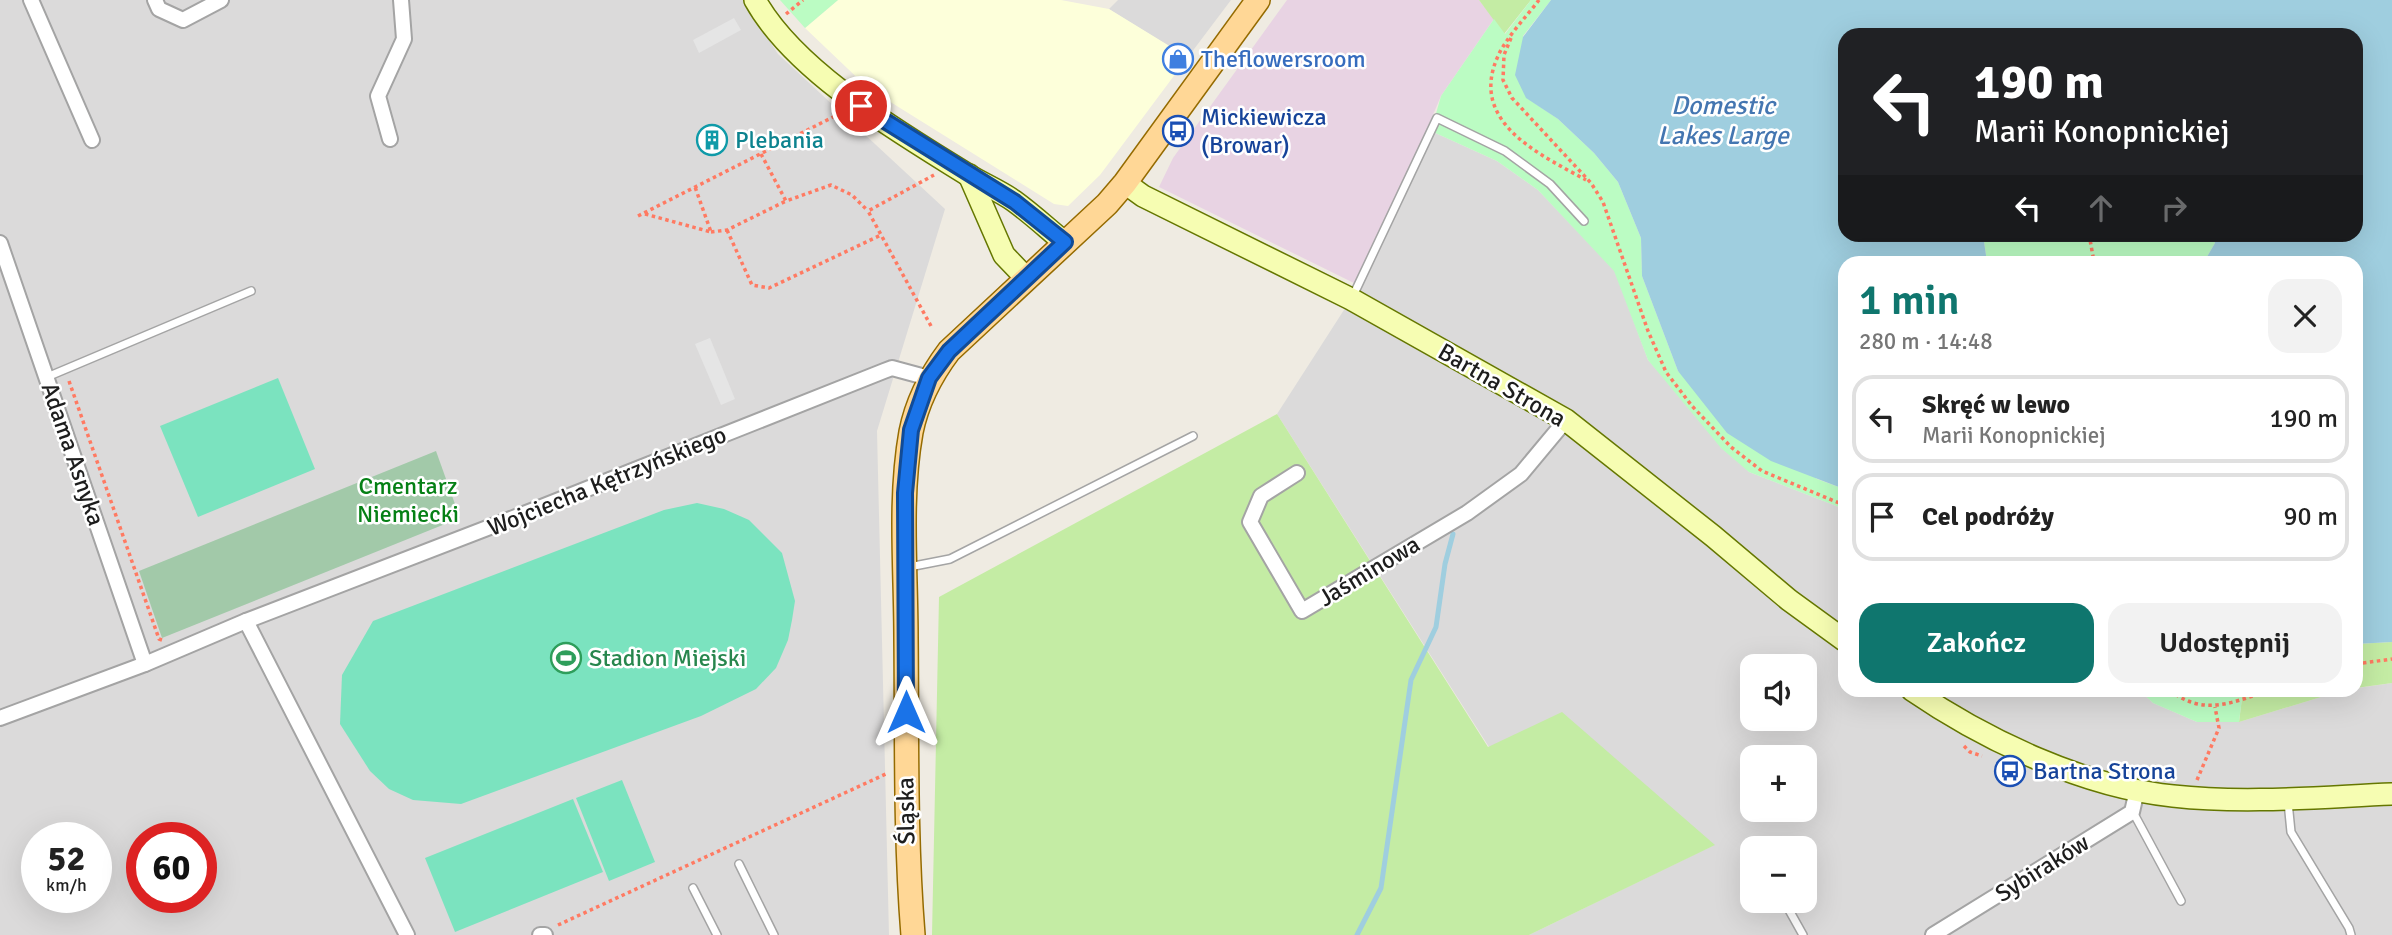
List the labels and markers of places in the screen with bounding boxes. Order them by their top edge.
shop icon: Theflowersroom [1161,42,1195,76]
place label: Theflowersroom [1201,44,1366,74]
pin [831,76,891,136]
place label: Mickiewicza (Browar) [1201,102,1327,160]
bus stop icon: Mickiewicza (Browar) [1161,114,1195,148]
building icon: Plebania [695,123,729,157]
place label: Plebania [735,125,824,155]
sports icon: Stadion Miejski [549,641,583,675]
place label: Stadion Miejski [589,643,746,673]
bus stop icon: Bartna Strona [1993,754,2027,788]
place label: Bartna Strona [2033,756,2176,786]

